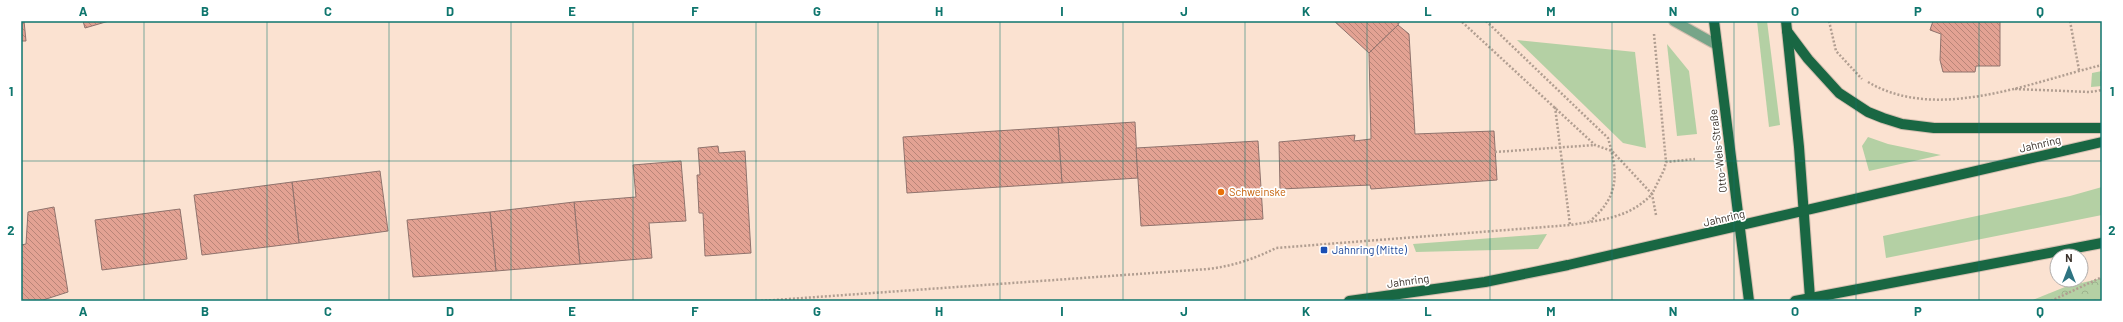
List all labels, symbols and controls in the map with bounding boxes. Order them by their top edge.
text: A [79,3,88,19]
text: B [201,3,209,19]
text: C [324,3,332,19]
text: D [446,3,454,19]
text: E [568,3,576,19]
text: F [691,3,699,19]
text: G [813,3,821,19]
text: H [935,3,943,19]
text: I [1060,3,1064,19]
text: J [1180,3,1188,19]
text: K [1302,3,1310,19]
text: L [1424,3,1432,19]
text: M [1546,3,1556,19]
text: N [1669,3,1677,19]
text: O [1791,3,1799,19]
text: P [1914,3,1922,19]
text: Q [2036,3,2044,19]
text: 1 [9,83,13,99]
text: 1 [2110,83,2114,99]
street label: Otto-Wels-Straße [1706,108,1729,194]
street label: Jahnring [2018,132,2062,155]
place label: Schweinske [1229,185,1286,198]
marker: Schweinske [1216,187,1226,197]
street label: Jahnring [1702,206,1746,229]
text: 2 [7,222,15,238]
text: 2 [2108,222,2116,238]
place label: Jahnring (Mitte) [1332,243,1407,256]
marker: Jahnring (Mitte) [1319,245,1329,255]
north arrow [2049,248,2089,288]
text: N [2065,251,2073,264]
street label: Jahnring [1386,271,1430,290]
text: A [79,303,88,319]
text: B [201,303,209,319]
text: C [324,303,332,319]
text: D [446,303,454,319]
text: E [568,303,576,319]
text: F [691,303,699,319]
text: G [813,303,821,319]
text: H [935,303,943,319]
text: I [1060,303,1064,319]
text: J [1180,303,1188,319]
text: K [1302,303,1310,319]
text: L [1424,303,1432,319]
text: M [1546,303,1556,319]
text: N [1669,303,1677,319]
text: O [1791,303,1799,319]
text: P [1914,303,1922,319]
text: Q [2036,303,2044,319]

